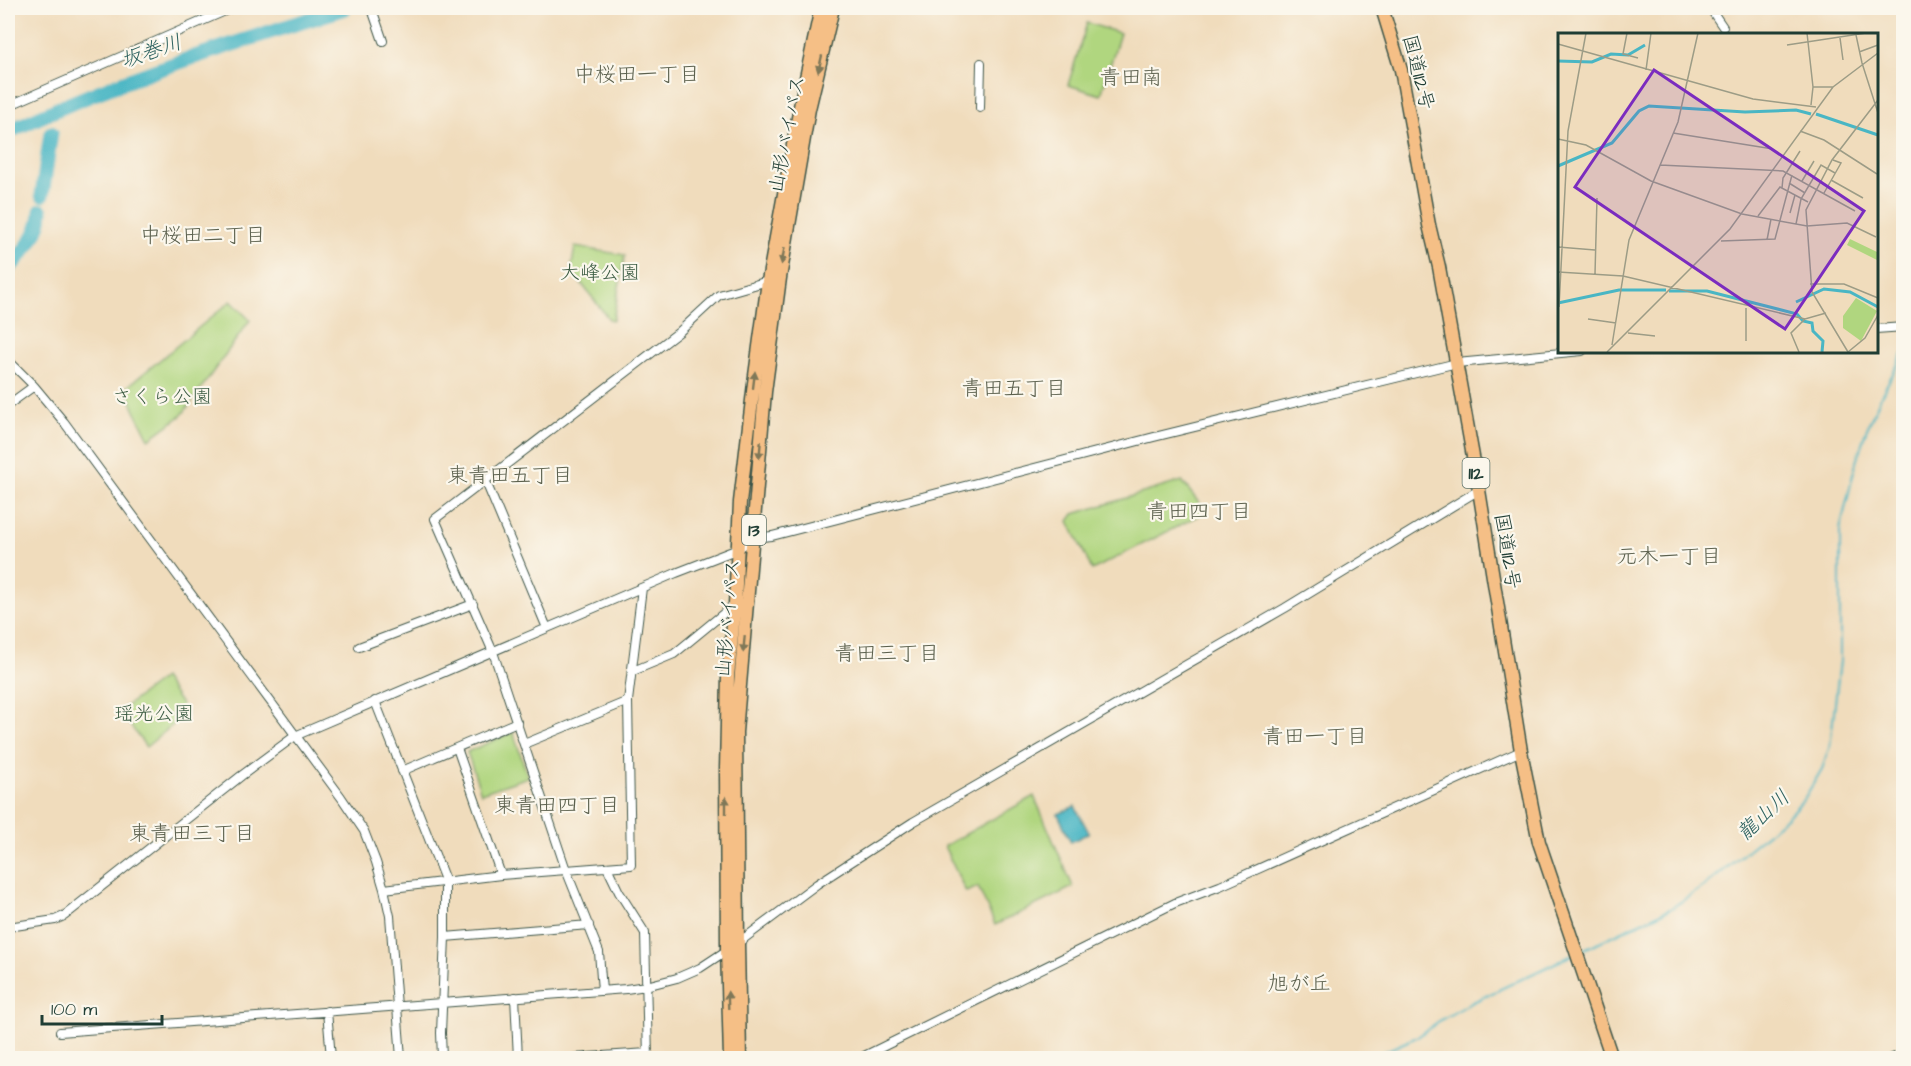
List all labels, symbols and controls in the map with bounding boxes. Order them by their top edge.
water label: 坂巻川 [117,28,186,75]
street label: 国道112号 [1395,32,1441,113]
inset map [1558,33,1878,352]
one-way arrow [814,55,824,74]
district label: 中桜田一丁目 [574,60,700,89]
district label: 青田南 [1100,63,1163,92]
street label: 山形バイパス [762,73,812,196]
district label: 中桜田二丁目 [140,221,266,250]
one-way arrow [779,247,788,266]
park label: 大峰公園 [560,259,640,287]
one-way arrow [750,371,759,390]
district label: 青田五丁目 [962,374,1067,403]
park label: さくら公園 [112,383,212,411]
one-way arrow [755,440,765,459]
road number: 112 [1462,458,1490,488]
district label: 東青田五丁目 [447,461,573,490]
district label: 青田四丁目 [1147,497,1252,526]
street label: 国道112号 [1487,511,1527,591]
road number: 13 [742,515,766,545]
district label: 元木一丁目 [1617,542,1722,571]
street label: 山形バイパス [709,557,747,679]
one-way arrow [739,634,749,653]
district label: 青田三丁目 [835,639,940,668]
park label: 瑶光公園 [114,700,194,728]
district label: 青田一丁目 [1263,722,1368,751]
water label: 龍山川 [1730,783,1796,847]
district label: 東青田四丁目 [494,791,620,820]
one-way arrow [721,796,731,815]
district label: 東青田三丁目 [129,819,255,848]
district label: 旭が丘 [1268,969,1331,998]
scale bar [42,988,162,1026]
one-way arrow [723,991,733,1010]
text: 100 m [51,997,97,1022]

